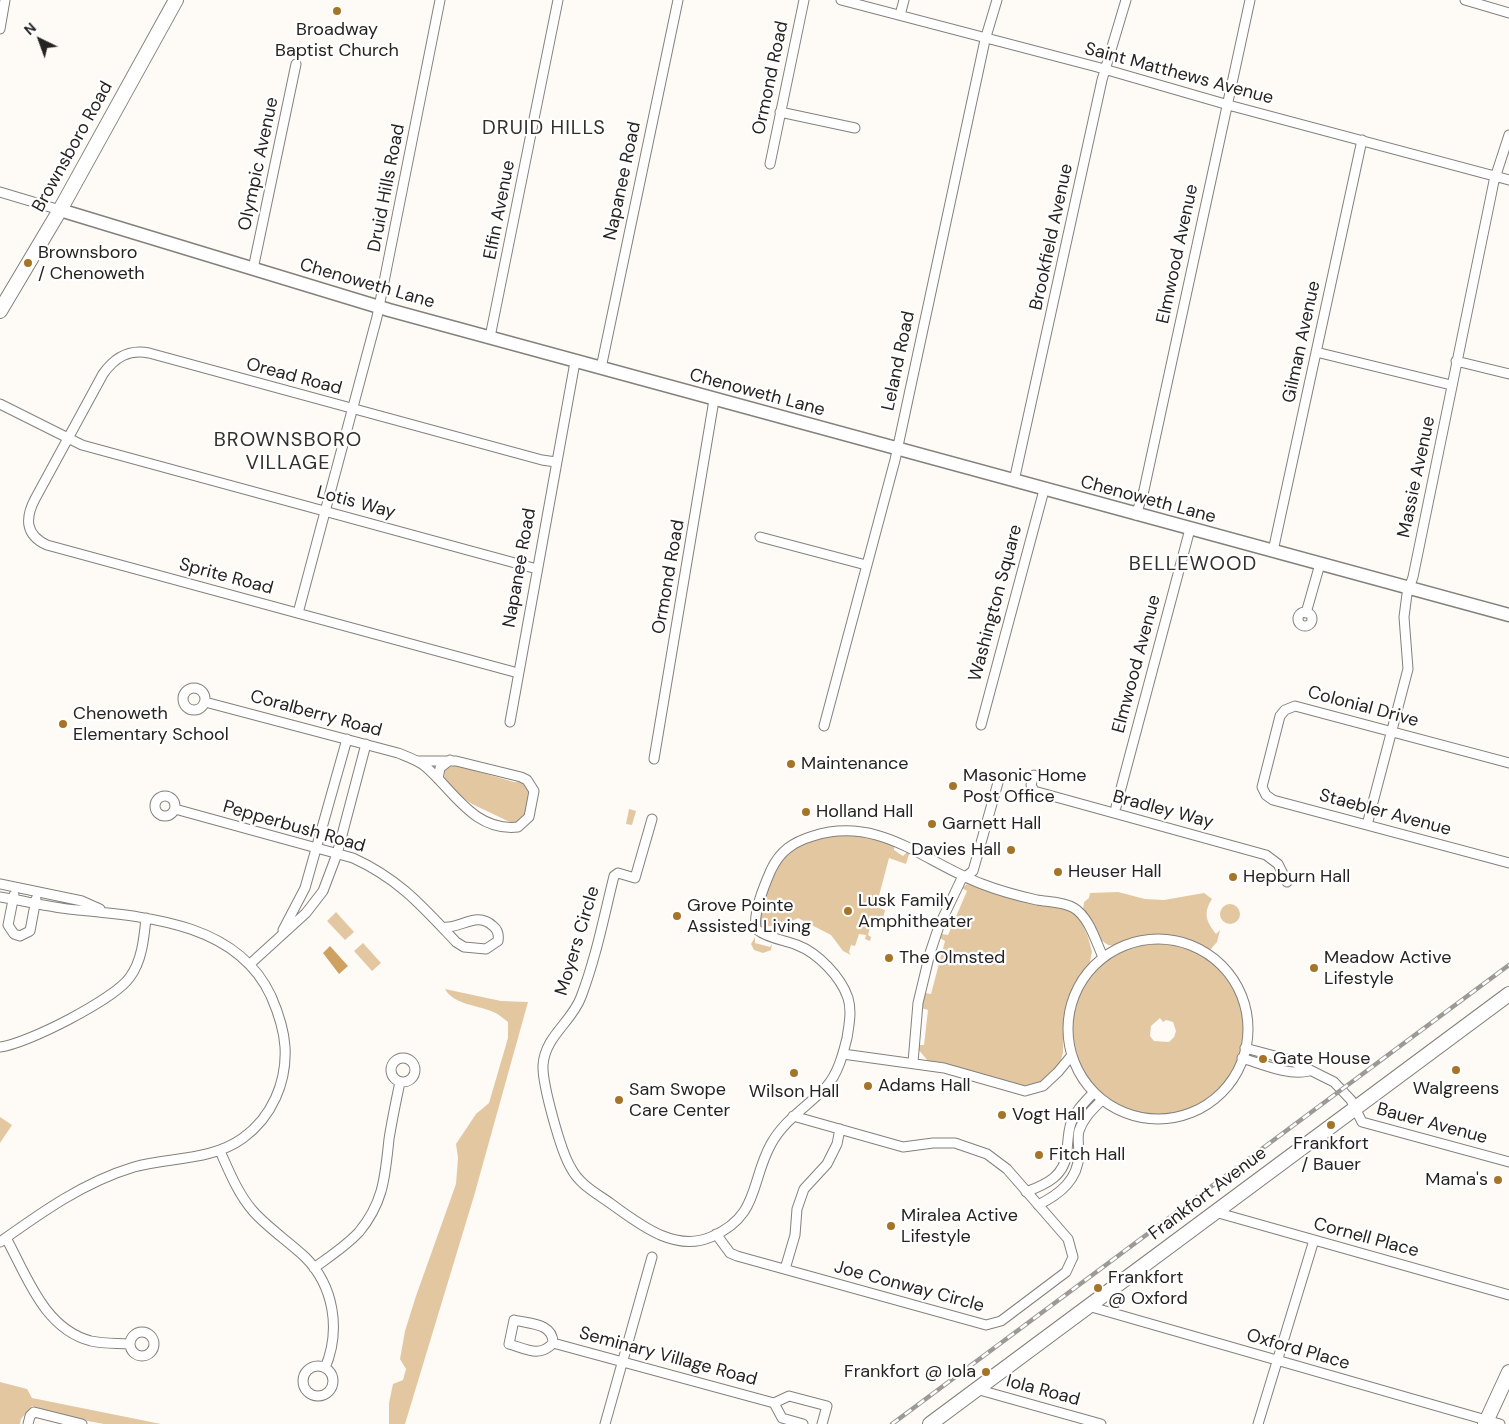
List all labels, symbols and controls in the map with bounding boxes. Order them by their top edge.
marker: Broadway Baptist Church [331,5,343,17]
north arrow [15,15,65,65]
text: N [20,19,40,39]
place label: Broadway Baptist Church [275,19,399,62]
street label: Ormond Road [748,19,794,137]
street label: Saint Matthews Avenue [1082,38,1276,110]
street label: Brownsboro Road [28,78,118,216]
street label: Olympic Avenue [234,95,284,233]
district label: DRUID HILLS [481,117,607,141]
street label: Napanee Road [600,120,646,242]
street label: Druid Hills Road [364,122,410,254]
street label: Elfin Avenue [480,159,520,261]
street label: Brookfield Avenue [1026,162,1078,312]
street label: Elmwood Avenue [1153,182,1203,326]
place label: Brownsboro / Chenoweth [38,242,145,284]
street label: Chenoweth Lane [297,254,437,314]
marker: Brownsboro / Chenoweth [22,257,34,269]
street label: Gilman Avenue [1279,279,1325,405]
street label: Leland Road [878,309,920,413]
street label: Oread Road [244,354,344,400]
street label: Chenoweth Lane [687,365,827,421]
street label: Massie Avenue [1394,414,1440,540]
district label: BROWNSBORO VILLAGE [212,429,364,476]
street label: Chenoweth Lane [1078,472,1218,528]
street label: Lotis Way [314,482,398,524]
street label: Napanee Road [499,507,541,629]
street label: Ormond Road [648,518,690,636]
street label: Washington Square [965,522,1027,684]
district label: BELLEWOOD [1128,553,1258,577]
street label: Sprite Road [177,554,275,600]
street label: Elmwood Avenue [1108,593,1166,735]
street label: Colonial Drive [1305,682,1421,732]
street label: Coralberry Road [248,686,384,742]
place label: Chenoweth Elementary School [73,703,229,746]
marker: Chenoweth Elementary School [57,718,69,730]
place label: Maintenance [801,753,909,775]
marker: Maintenance [785,758,797,770]
place label: Masonic Home Post Office [963,765,1087,808]
marker: Masonic Home Post Office [947,780,959,792]
street label: Staebler Avenue [1317,785,1453,841]
street label: Bradley Way [1110,786,1216,834]
street label: Pepperbush Road [220,796,368,858]
place label: Holland Hall [816,801,913,823]
marker: Holland Hall [800,806,812,818]
place label: Garnett Hall [942,813,1041,835]
marker: Garnett Hall [926,818,938,830]
place label: Davies Hall [911,839,1001,861]
marker: Davies Hall [1005,844,1017,856]
place label: Heuser Hall [1068,861,1162,883]
marker: Heuser Hall [1052,866,1064,878]
place label: Hepburn Hall [1243,866,1350,888]
marker: Hepburn Hall [1227,871,1239,883]
street label: Moyers Circle [551,884,605,998]
place label: Lusk Family Amphitheater [858,890,973,932]
place label: Grove Pointe Assisted Living [687,895,811,938]
marker: Lusk Family Amphitheater [842,905,854,917]
marker: Grove Pointe Assisted Living [671,910,683,922]
place label: The Olmsted [899,947,1005,969]
place label: Meadow Active Lifestyle [1324,947,1451,990]
marker: The Olmsted [883,952,895,964]
marker: Meadow Active Lifestyle [1308,962,1320,974]
place label: Gate House [1273,1048,1371,1070]
marker: Gate House [1257,1053,1269,1065]
marker: Walgreens [1450,1064,1462,1076]
marker: Wilson Hall [788,1067,800,1079]
place label: Adams Hall [878,1075,970,1097]
place label: Walgreens [1413,1078,1499,1100]
place label: Sam Swope Care Center [629,1079,730,1122]
marker: Adams Hall [862,1080,874,1092]
place label: Wilson Hall [749,1081,839,1103]
marker: Sam Swope Care Center [613,1094,625,1106]
street label: Bauer Avenue [1374,1099,1490,1149]
place label: Vogt Hall [1012,1104,1085,1126]
marker: Vogt Hall [996,1109,1008,1121]
marker: Frankfort / Bauer [1325,1119,1337,1131]
place label: Frankfort / Bauer [1293,1133,1369,1176]
street label: Frankfort Avenue [1145,1143,1271,1245]
place label: Fitch Hall [1049,1144,1125,1166]
marker: Fitch Hall [1033,1149,1045,1161]
place label: Mama's [1425,1169,1488,1191]
marker: Mama's [1492,1174,1504,1186]
place label: Miralea Active Lifestyle [901,1205,1018,1248]
street label: Cornell Place [1311,1214,1421,1262]
marker: Miralea Active Lifestyle [885,1220,897,1232]
street label: Joe Conway Circle [832,1257,986,1317]
place label: Frankfort @ Oxford [1108,1267,1188,1310]
marker: Frankfort @ Oxford [1092,1282,1104,1294]
street label: Seminary Village Road [577,1323,759,1391]
street label: Oxford Place [1244,1325,1352,1375]
place label: Frankfort @ Iola [844,1361,976,1383]
marker: Frankfort @ Iola [980,1366,992,1378]
street label: Iola Road [1004,1371,1082,1411]

